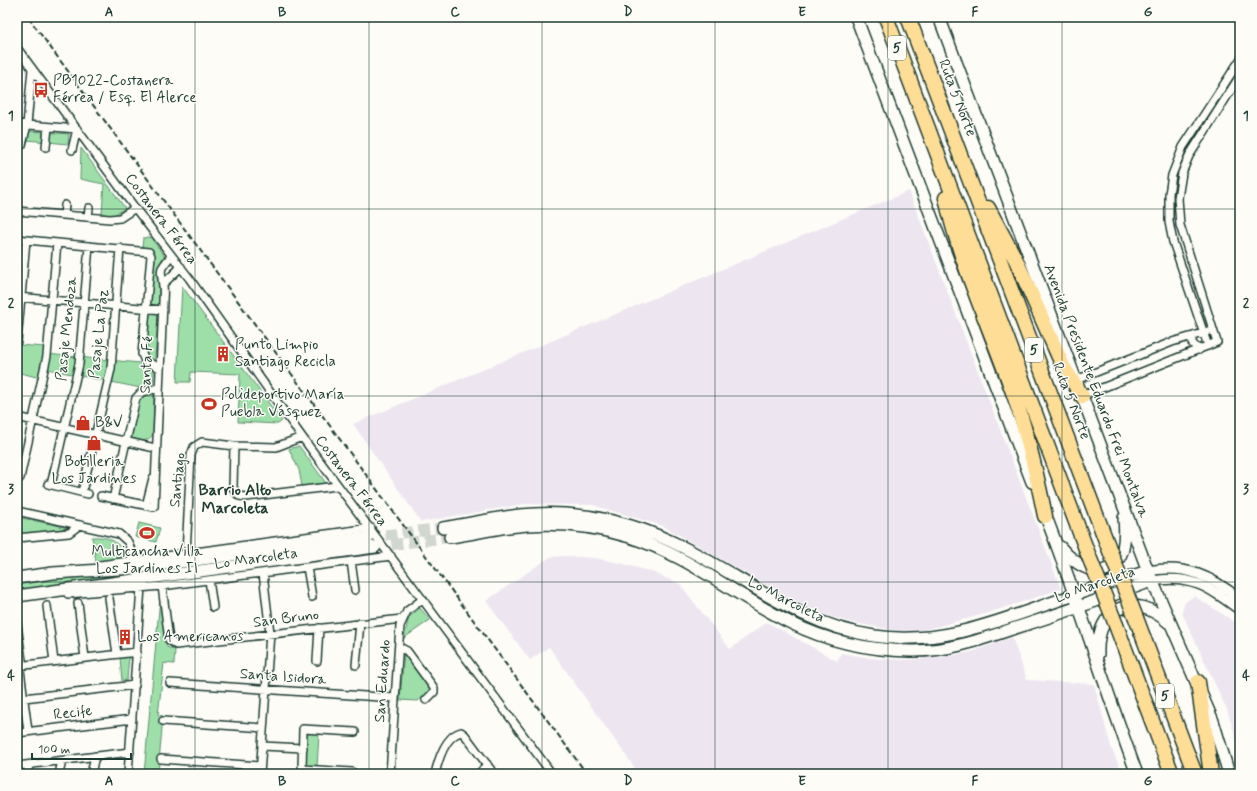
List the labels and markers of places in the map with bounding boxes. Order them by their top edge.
place label: PB1022-Costanera Férrea / Esq. El Alerce [53,71,197,108]
bus stop icon: PB1022-Costanera Férrea / Esq. El Alerce [32,81,50,99]
place label: Punto Limpio Santiago Recicla [235,335,336,372]
building icon: Punto Limpio Santiago Recicla [214,345,232,363]
place label: Polideportivo María Puebla Vásquez [221,385,345,422]
sports icon: Polideportivo María Puebla Vásquez [200,395,218,413]
place label: B&V [95,413,123,433]
shop icon: B&V [74,414,92,432]
shop icon: Botilleria Los Jardines [85,434,103,452]
place label: Botilleria Los Jardines [52,452,137,489]
sports icon: Multicancha Villa Los Jardines II [138,524,156,542]
place label: Multicancha Villa Los Jardines II [92,542,203,579]
place label: Los Americanos [137,627,244,647]
building icon: Los Americanos [116,628,134,646]

